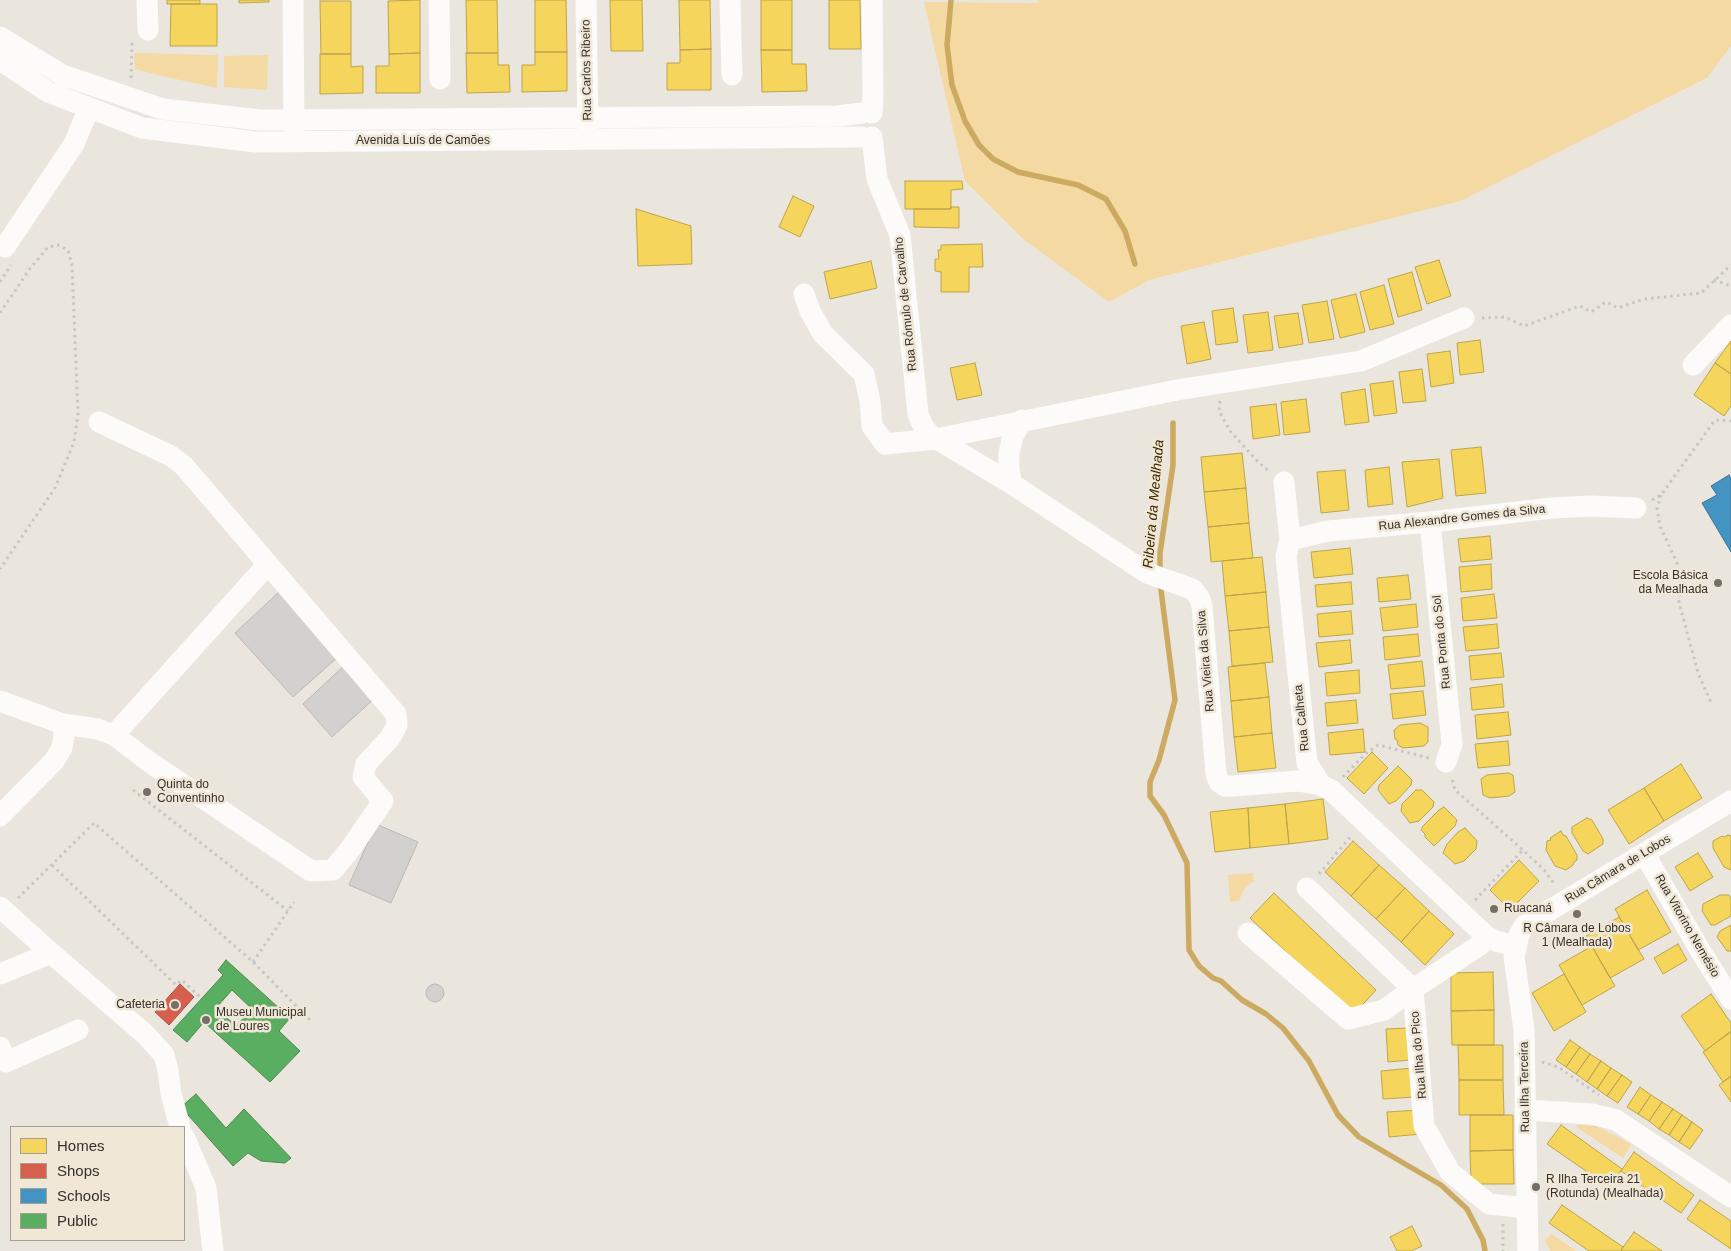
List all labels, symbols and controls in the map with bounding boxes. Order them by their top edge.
street label: Rua Carlos Ribeiro [579,19,595,121]
street label: Avenida Luís de Camões [356,134,490,148]
street label: Rua Rómulo de Carvalho [892,236,920,372]
water label: Ribeira da Mealhada [1140,439,1168,569]
street label: Rua Alexandre Gomes da Silva [1378,502,1546,534]
place label: Escola Básica da Mealhada [1633,569,1708,597]
marker: Escola Básica da Mealhada [1712,577,1724,589]
street label: Rua Ponta do Sol [1430,594,1454,690]
street label: Rua Vieira da Silva [1194,610,1218,712]
street label: Rua Calheta [1291,684,1313,752]
place label: Quinta do Conventinho [157,778,224,806]
marker: Quinta do Conventinho [141,786,153,798]
street label: Rua Câmara de Lobos [1563,832,1673,906]
street label: Rua Vitorino Nemésio [1652,872,1722,980]
place label: Ruacaná [1504,902,1552,916]
marker: Ruacaná [1488,903,1500,915]
marker: R Câmara de Lobos 1 (Mealhada) [1571,908,1583,920]
place label: R Câmara de Lobos 1 (Mealhada) [1523,922,1631,950]
place label: Cafeteria [116,998,165,1012]
marker: Cafeteria [169,999,181,1011]
place label: Museu Municipal de Loures [216,1006,306,1034]
street label: Rua Ilha do Pico [1408,1011,1430,1099]
marker: Museu Municipal de Loures [200,1014,212,1026]
street label: Rua Ilha Terceira [1517,1042,1533,1132]
legend [10,1126,185,1241]
text: Homes [57,1137,105,1154]
text: Shops [57,1162,100,1179]
place label: R Ilha Terceira 21 (Rotunda) (Mealhada) [1546,1173,1663,1201]
marker: R Ilha Terceira 21 (Rotunda) (Mealhada) [1530,1181,1542,1193]
text: Schools [57,1187,110,1204]
text: Public [57,1212,98,1229]

